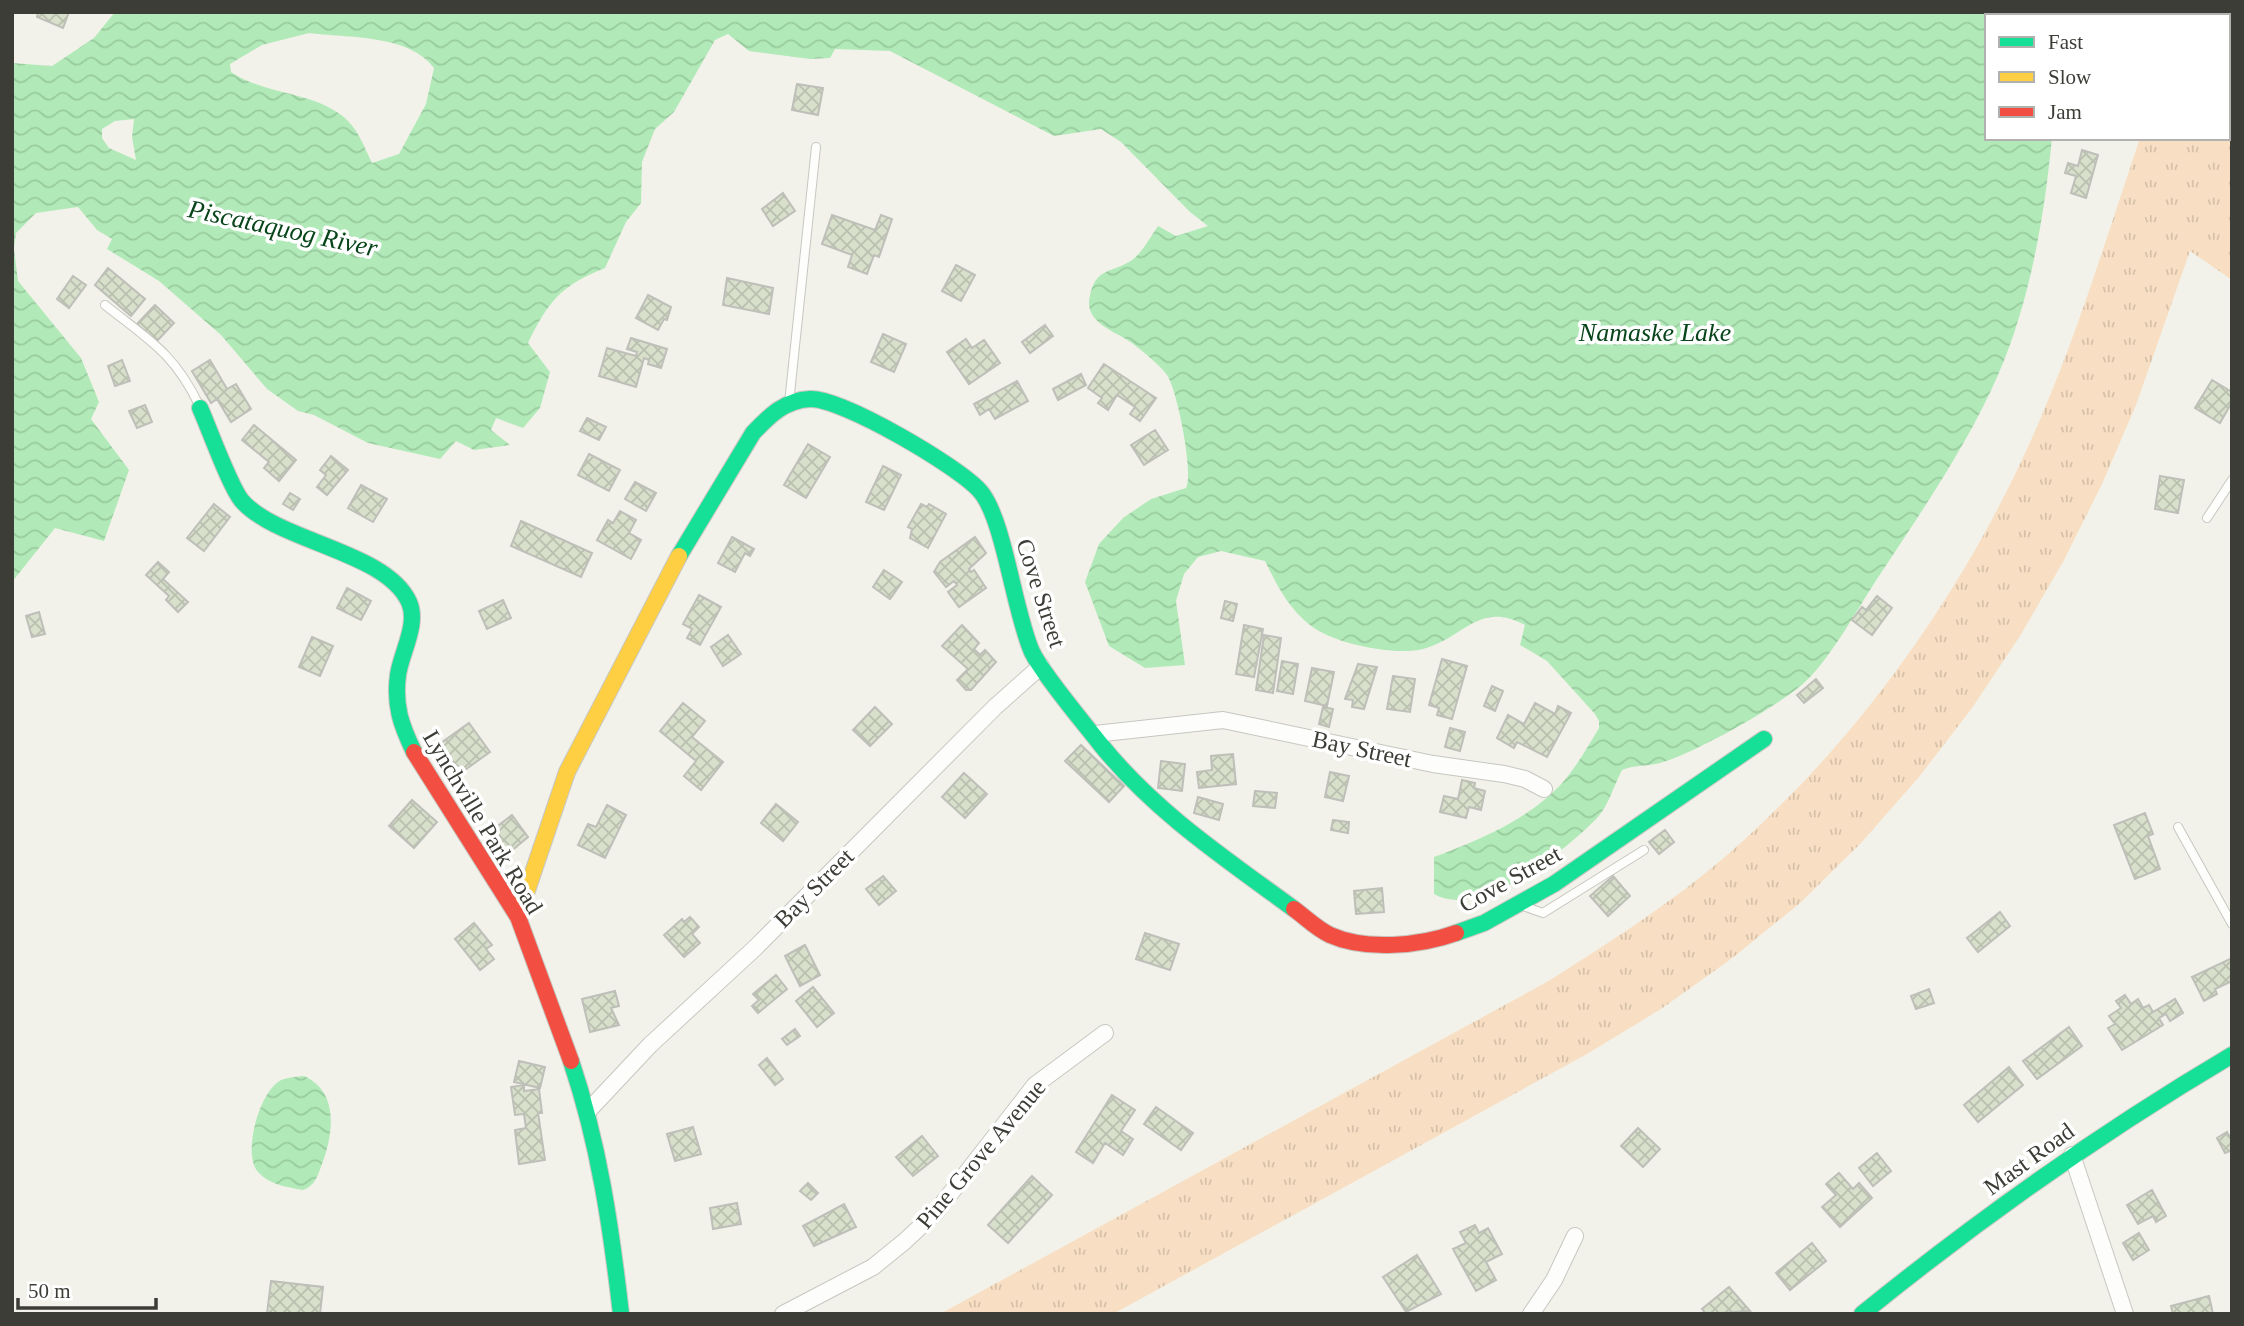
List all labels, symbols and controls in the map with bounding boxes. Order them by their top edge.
legend [1985,14,2230,140]
text: Fast [2048,30,2083,54]
text: Slow [2048,65,2092,89]
text: Jam [2048,100,2082,124]
water label: Piscataquog River [185,194,381,263]
water label: Namaske Lake [1578,318,1731,347]
street label: Cove Street [1011,535,1071,651]
street label: Lynchville Park Road [418,726,548,918]
street label: Bay Street [1310,726,1414,772]
street label: Cove Street [1454,840,1566,918]
street label: Bay Street [769,843,859,933]
street label: Pine Grove Avenue [911,1074,1051,1234]
street label: Mast Road [1979,1118,2079,1200]
scale bar [18,1266,156,1310]
text: 50 m [28,1279,71,1303]

